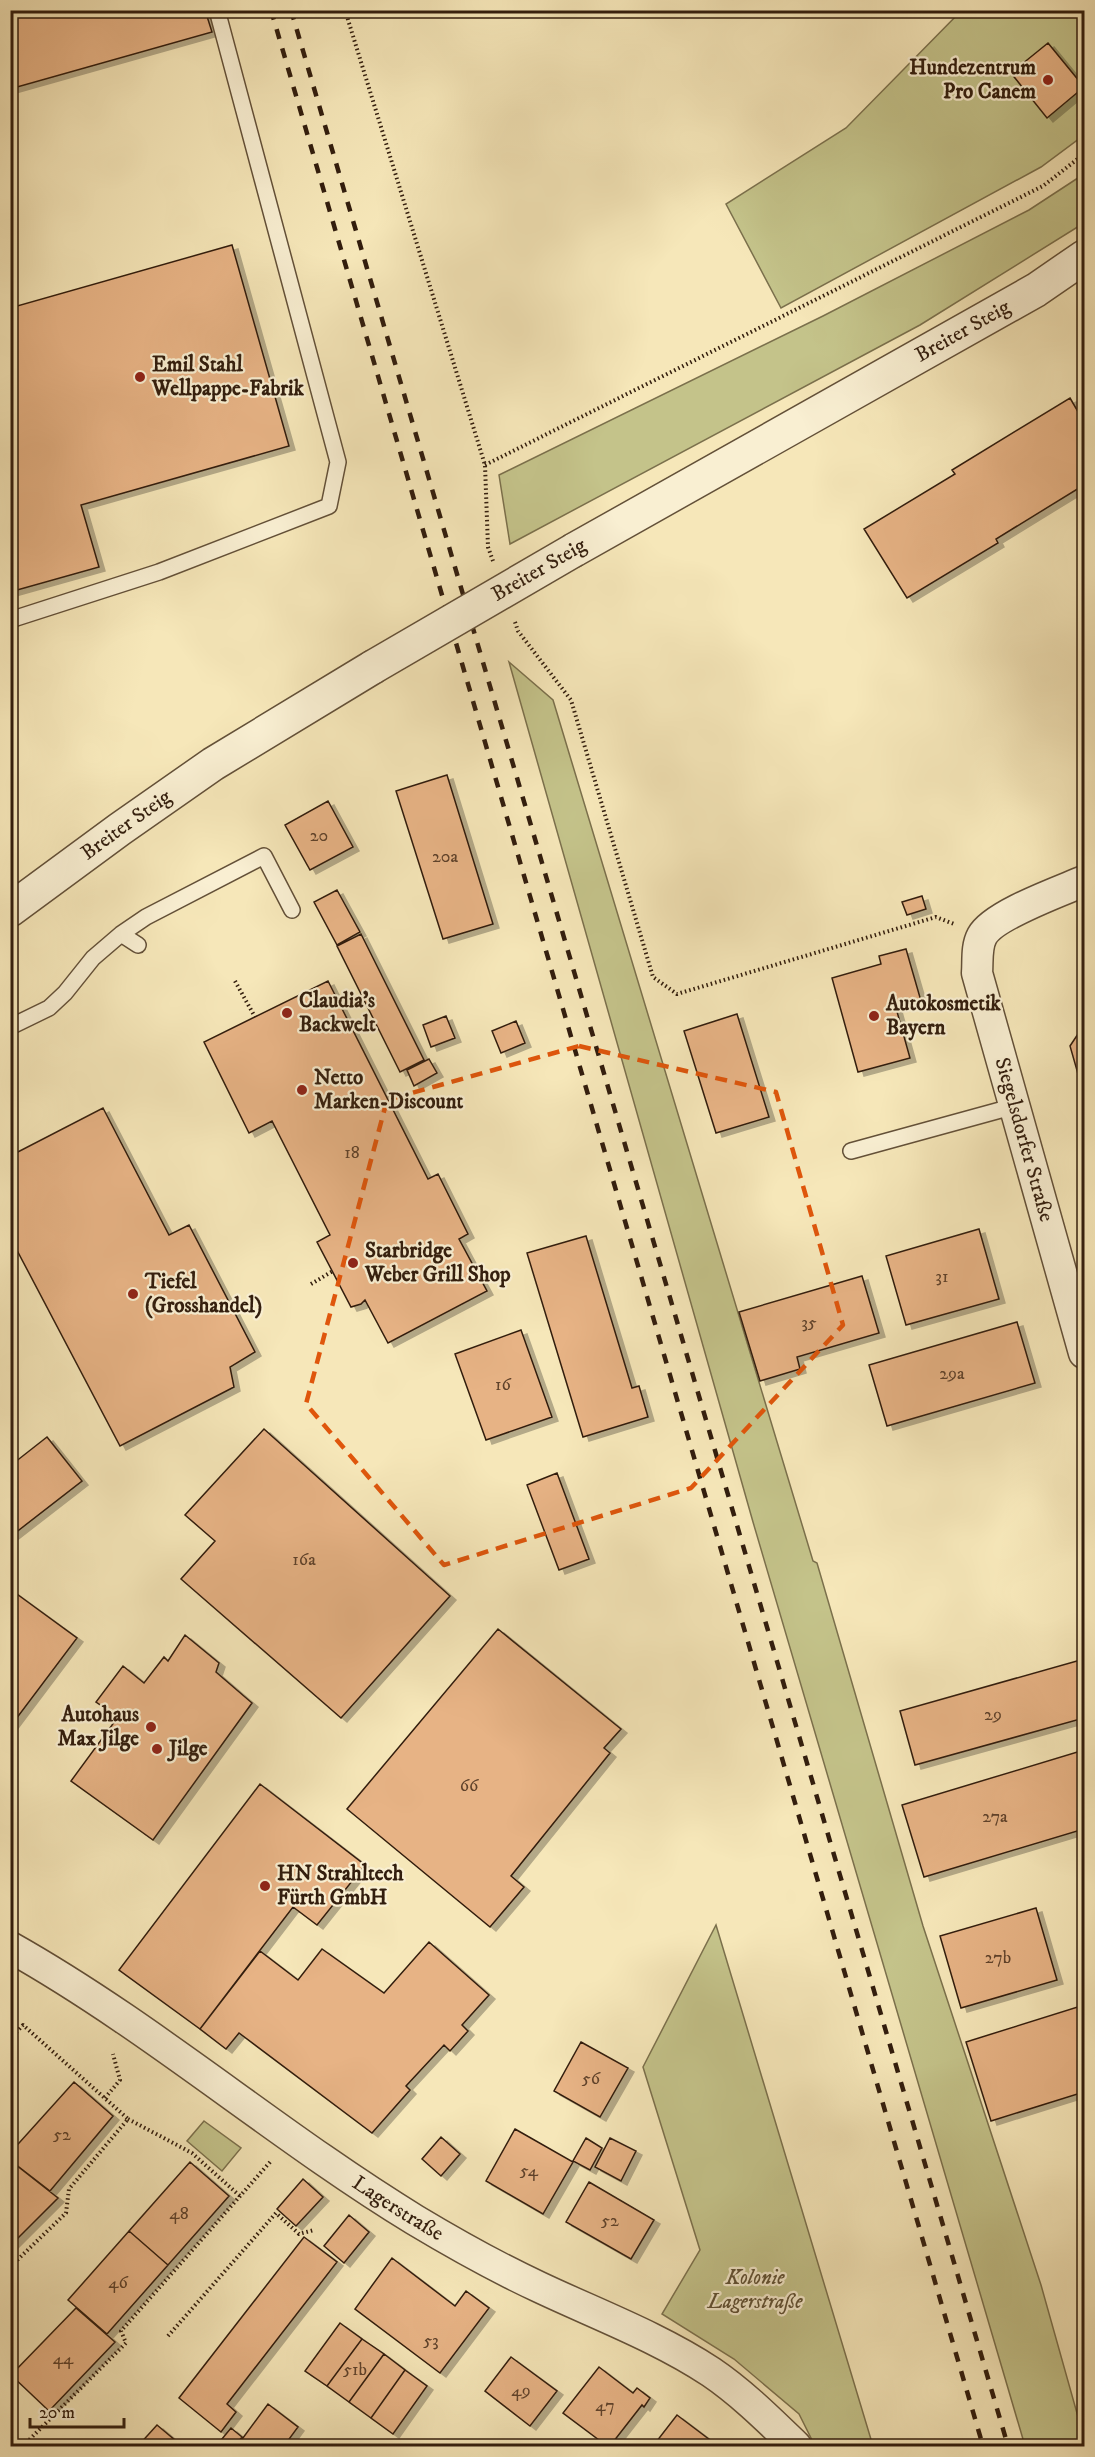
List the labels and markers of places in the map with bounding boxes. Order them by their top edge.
place label: Hundezentrum Pro Canem [909,55,1036,105]
marker: Hundezentrum Pro Canem [1041,73,1055,87]
place label: Emil Stahl Wellpappe-Fabrik [151,352,304,402]
marker: Emil Stahl Wellpappe-Fabrik [133,370,147,384]
place label: Claudia's Backwelt [299,988,376,1038]
place label: Autokosmetik Bayern [885,991,1001,1041]
marker: Claudia's Backwelt [280,1006,294,1020]
marker: Autokosmetik Bayern [867,1009,881,1023]
place label: Netto Marken-Discount [314,1065,464,1115]
marker: Netto Marken-Discount [295,1083,309,1097]
place label: Starbridge Weber Grill Shop [364,1238,511,1288]
marker: Starbridge Weber Grill Shop [346,1256,360,1270]
place label: Tiefel (Grosshandel) [144,1269,262,1319]
marker: Tiefel (Grosshandel) [126,1287,140,1301]
place label: Autohaus Max Jilge [58,1702,139,1752]
marker: Autohaus Max Jilge [144,1720,158,1734]
place label: Jilge [167,1736,208,1762]
marker: Jilge [150,1742,164,1756]
place label: HN Strahltech Fürth GmbH [277,1861,405,1911]
marker: HN Strahltech Fürth GmbH [258,1879,272,1893]

